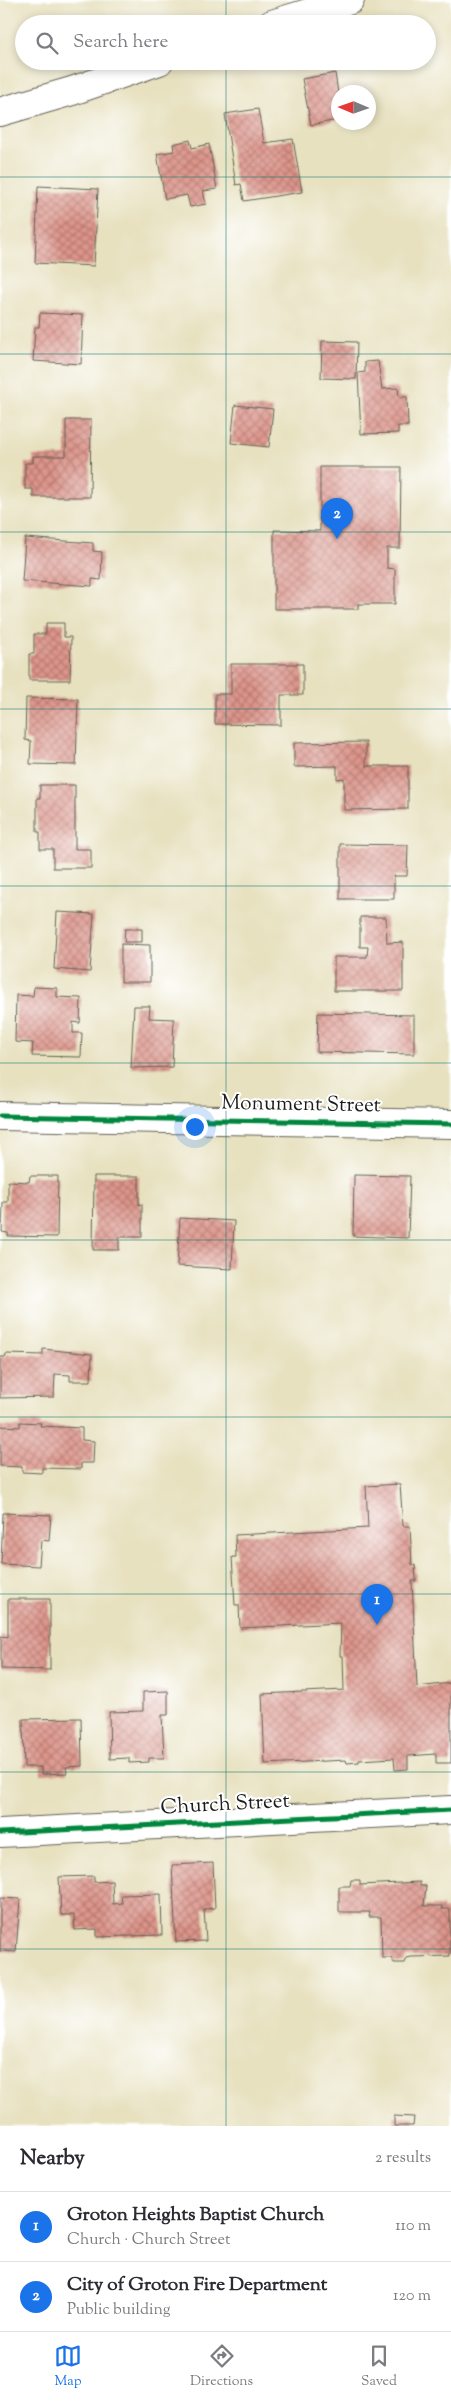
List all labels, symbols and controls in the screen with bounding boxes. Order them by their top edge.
search box [15,15,436,70]
icon: search [33,29,61,57]
text: Search here [73,29,168,56]
north arrow [331,85,376,130]
pin: 2 [321,498,353,539]
street label: Monument Street [221,1089,381,1121]
your location [182,1114,208,1140]
pin: 1 [361,1584,393,1625]
street label: Church Street [160,1787,290,1823]
text: Nearby [20,2144,85,2174]
text: 2 results [375,2147,431,2170]
text: Groton Heights Baptist Church [67,2202,324,2229]
text: 1 [33,2215,39,2238]
text: 110 m [395,2215,431,2238]
text: Church · Church Street [67,2229,230,2252]
text: City of Groton Fire Department [67,2272,327,2299]
text: 2 [32,2285,40,2308]
text: 120 m [393,2285,431,2308]
text: Public building [67,2299,171,2322]
tab: Map [54,2342,82,2392]
tab: Directions [190,2342,253,2392]
tab: Saved [361,2342,397,2392]

